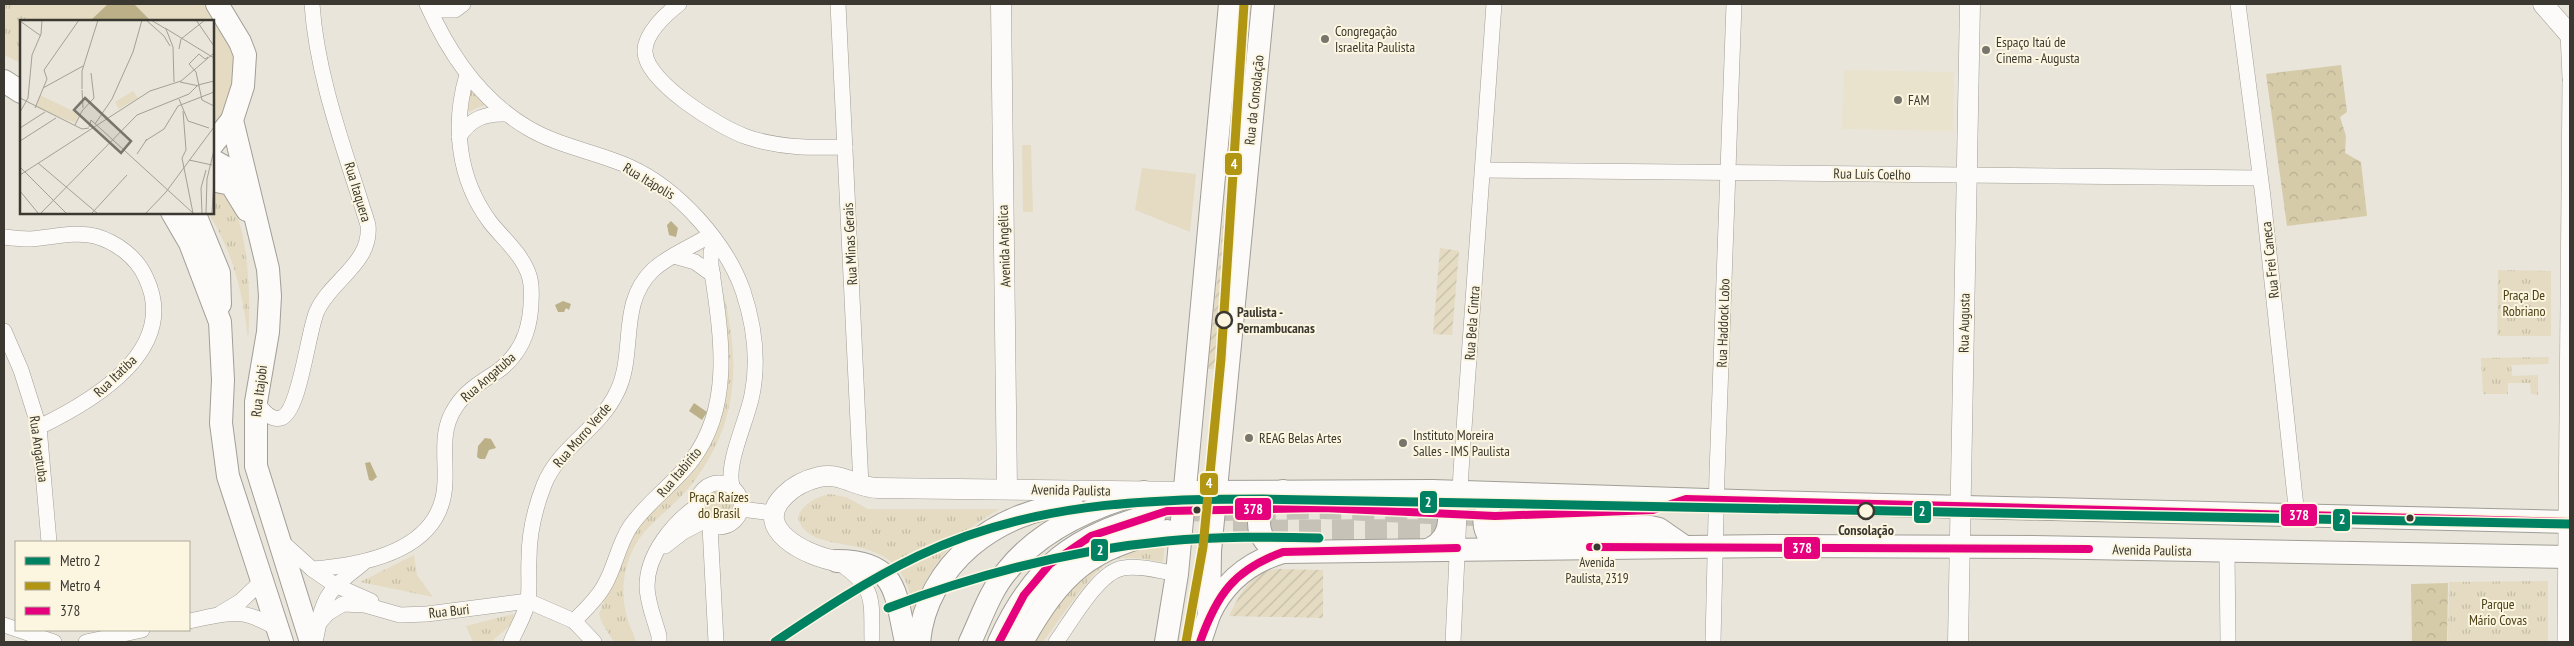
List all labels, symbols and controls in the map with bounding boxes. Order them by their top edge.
inset map [20,20,214,214]
place label: Congregação Israelita Paulista [1335,22,1415,56]
marker: Congregação Israelita Paulista [1319,33,1331,45]
place label: Espaço Itaú de Cinema - Augusta [1996,33,2080,67]
marker: Espaço Itaú de Cinema - Augusta [1980,44,1992,56]
street label: Rua da Consolação [1240,54,1268,146]
place label: FAM [1908,91,1929,109]
marker: FAM [1892,94,1904,106]
line badge: 4 [1224,152,1243,176]
text: 4 [1231,155,1238,173]
street label: Rua Itápolis [620,159,678,204]
street label: Rua Itaquera [340,160,376,224]
street label: Rua Luís Coelho [1833,164,1911,184]
street label: Rua Minas Gerais [839,202,861,286]
street label: Avenida Angélica [994,205,1014,287]
street label: Rua Frei Caneca [2257,221,2283,299]
street label: Rua Haddock Lobo [1712,278,1734,368]
street label: Rua Bela Cintra [1460,285,1484,361]
park label: Praça De Robriano [2503,286,2545,320]
street label: Rua Augusta [1954,293,1974,353]
place label: Paulista - Pernambucanas [1237,303,1315,337]
marker: Paulista - Pernambucanas [1215,311,1233,329]
street label: Rua Angatuba [457,348,519,406]
street label: Rua Itatiba [90,351,140,401]
street label: Rua Itajobi [247,364,271,418]
street label: Rua Morro Verde [549,399,615,471]
street label: Rua Angatuba [25,415,53,483]
place label: Instituto Moreira Salles - IMS Paulista [1413,426,1510,460]
place label: REAG Belas Artes [1259,429,1342,447]
marker: REAG Belas Artes [1243,432,1255,444]
marker: Instituto Moreira Salles - IMS Paulista [1397,437,1409,449]
street label: Rua Itabirito [653,443,705,501]
line badge: 4 [1199,472,1219,496]
text: 4 [1206,474,1213,492]
street label: Avenida Paulista [1031,480,1111,500]
park label: Praça Raízes do Brasil [689,488,749,522]
line badge: 2 [1419,490,1438,514]
text: 2 [1425,493,1431,511]
line badge: 378 [1234,497,1272,521]
text: 378 [1243,500,1263,518]
line badge: 2 [1913,500,1932,524]
marker: Consolação [1857,502,1875,520]
text: 2 [1919,502,1925,520]
line badge: 378 [2280,503,2318,527]
unlabelled marker [1192,505,1202,515]
text: 378 [2289,506,2309,524]
line badge: 2 [2332,508,2351,532]
text: 2 [2339,510,2345,528]
unlabelled marker [2405,513,2415,523]
place label: Consolação [1838,521,1894,539]
line badge: 378 [1783,536,1821,560]
line badge: 2 [1090,538,1109,562]
text: 378 [1792,539,1812,557]
street label: Avenida Paulista [2112,540,2192,560]
legend [15,541,190,631]
text: 2 [1097,541,1103,559]
marker: Avenida Paulista, 2319 [1592,542,1602,552]
text: Metro 2 [60,551,100,570]
place label: Avenida Paulista, 2319 [1565,554,1629,587]
text: Metro 4 [60,576,101,595]
park label: Parque Mário Covas [2469,595,2527,629]
street label: Rua Buri [428,600,470,622]
text: 378 [60,601,80,620]

